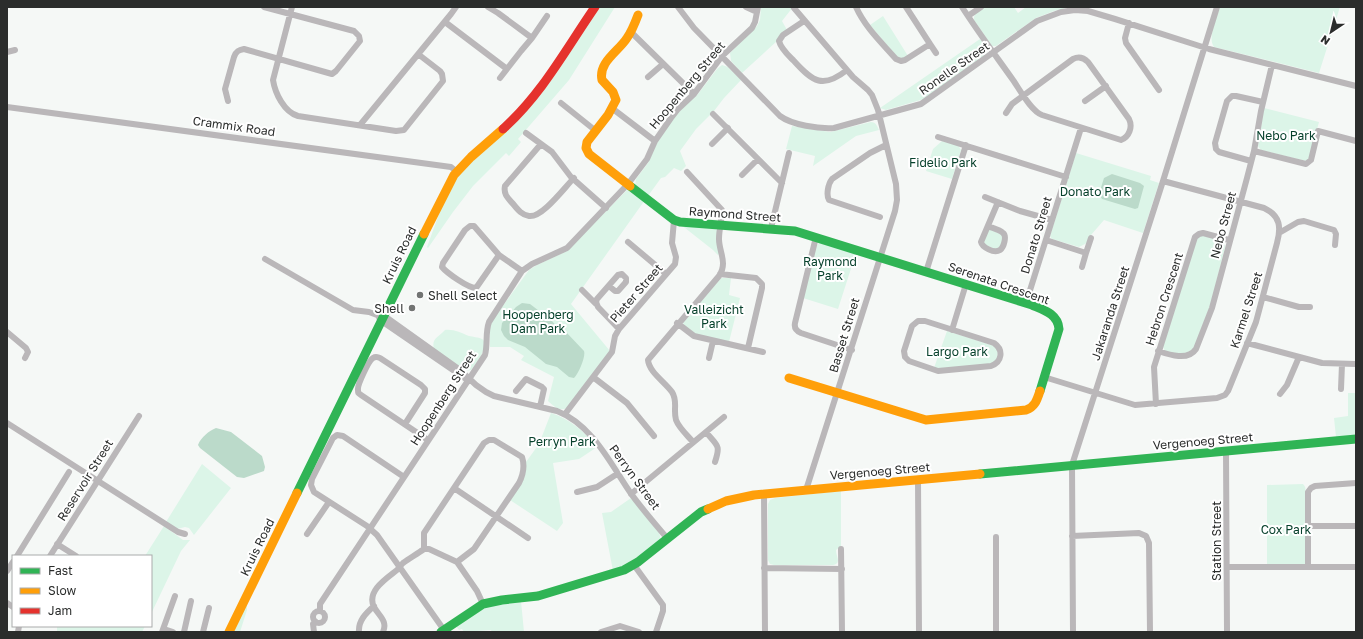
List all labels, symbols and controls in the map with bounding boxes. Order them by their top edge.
north arrow [1311,12,1351,52]
text: N [1318,33,1332,48]
street label: Hoopenberg Street [646,38,728,132]
street label: Ronelle Street [916,38,992,98]
street label: Crammix Road [192,113,276,139]
park label: Nebo Park [1256,128,1316,143]
park label: Fidelio Park [909,155,977,170]
park label: Donato Park [1060,184,1131,199]
street label: Nebo Street [1207,189,1239,260]
street label: Donato Street [1017,194,1055,276]
street label: Raymond Street [688,203,782,225]
street label: Kruis Road [379,224,419,286]
street label: Hebron Crescent [1142,250,1186,348]
park label: Raymond Park [803,254,857,283]
street label: Serenata Crescent [946,259,1052,307]
street label: Pieter Street [606,260,666,325]
street label: Jakaranda Street [1088,264,1132,362]
street label: Karmel Street [1227,270,1265,350]
place label: Shell Select [428,288,498,303]
marker: Shell Select [415,290,425,300]
street label: Basset Street [825,295,863,374]
place label: Shell [374,301,404,316]
park label: Valleizicht Park [684,302,744,331]
marker: Shell [407,303,417,313]
park label: Hoopenberg Dam Park [502,307,574,336]
park label: Largo Park [926,344,988,359]
street label: Hoopenberg Street [407,348,479,448]
street label: Vergenoeg Street [1152,429,1254,453]
park label: Perryn Park [528,434,596,449]
street label: Reservoir Street [54,436,116,524]
street label: Perryn Street [606,441,664,513]
street label: Vergenoeg Street [829,459,931,483]
street label: Station Street [1209,501,1224,581]
street label: Kruis Road [237,516,277,578]
park label: Cox Park [1261,522,1312,537]
legend [12,555,152,627]
text: Fast [48,563,73,578]
text: Slow [48,583,76,598]
text: Jam [48,603,72,618]

